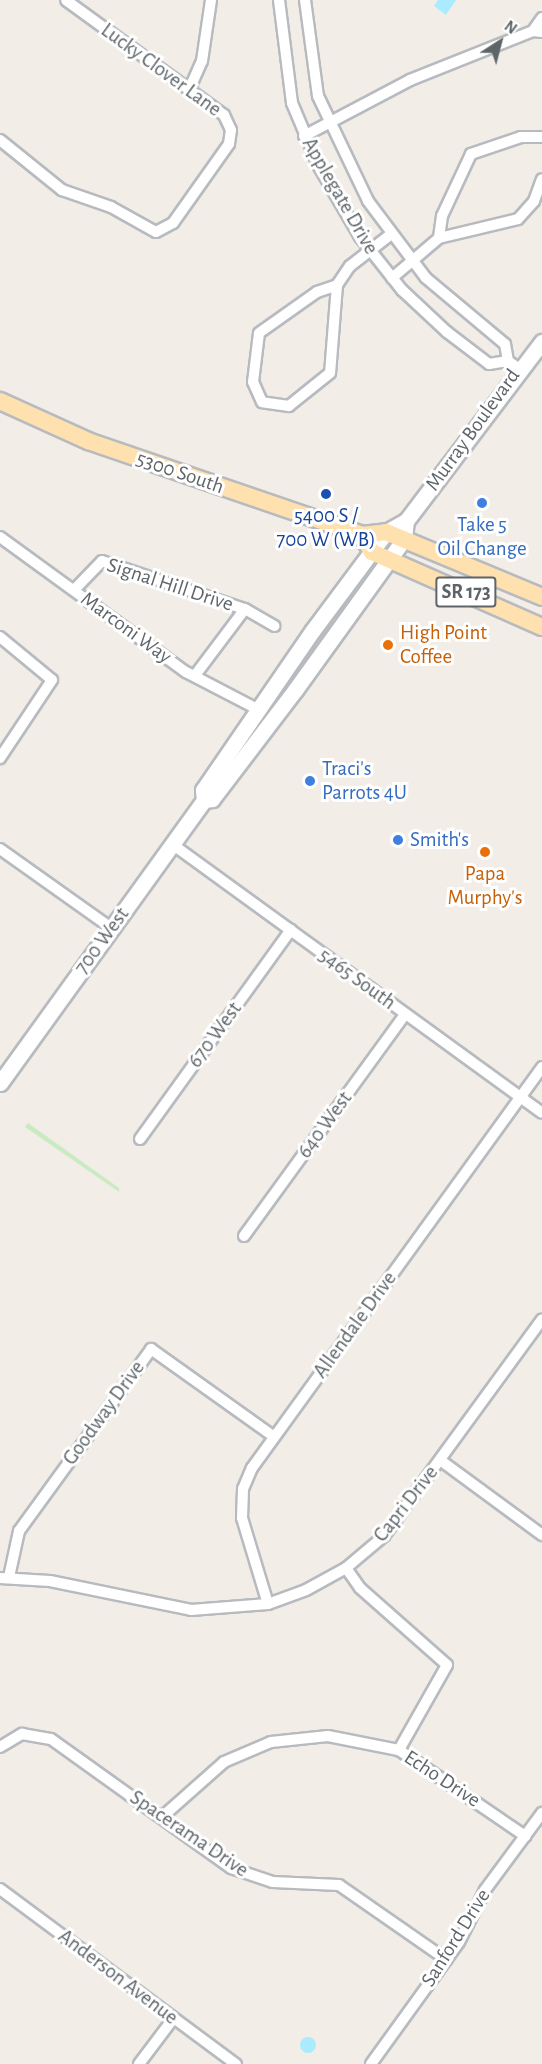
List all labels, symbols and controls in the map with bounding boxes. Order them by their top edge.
north arrow [470,12,530,72]
street label: Lucky Clover Lane [96,18,226,122]
text: N [501,18,520,37]
street label: Applegate Drive [296,133,384,259]
street label: Murray Boulevard [420,364,526,496]
street label: 5300 South [133,446,227,500]
marker: 5400 S / 700 W (WB) [319,487,333,501]
marker: Take 5 Oil Change [475,496,489,510]
place label: 5400 S / 700 W (WB) [276,503,376,553]
place label: Take 5 Oil Change [437,512,527,562]
street label: Signal Hill Drive [104,553,236,617]
road number: SR 173 [434,575,498,609]
street label: Marconi Way [76,587,176,669]
place label: High Point Coffee [400,620,487,670]
marker: High Point Coffee [381,638,395,652]
place label: Traci's Parrots 4U [322,756,407,806]
marker: Traci's Parrots 4U [303,774,317,788]
place label: Smith's [410,827,469,853]
marker: Smith's [391,833,405,847]
marker: Papa Murphy's [478,845,492,859]
place label: Papa Murphy's [448,861,522,911]
street label: 700 West [69,903,135,979]
street label: 5465 South [314,943,400,1015]
street label: 670 West [183,997,247,1073]
street label: 640 West [292,1087,358,1163]
street label: Allendale Drive [308,1267,402,1383]
street label: Goodway Drive [58,1356,150,1470]
street label: Capri Drive [368,1461,444,1547]
street label: Echo Drive [399,1745,485,1813]
street label: Spacerama Drive [125,1785,253,1883]
street label: Sanford Drive [416,1884,496,1992]
street label: Anderson Avenue [53,1924,183,2030]

